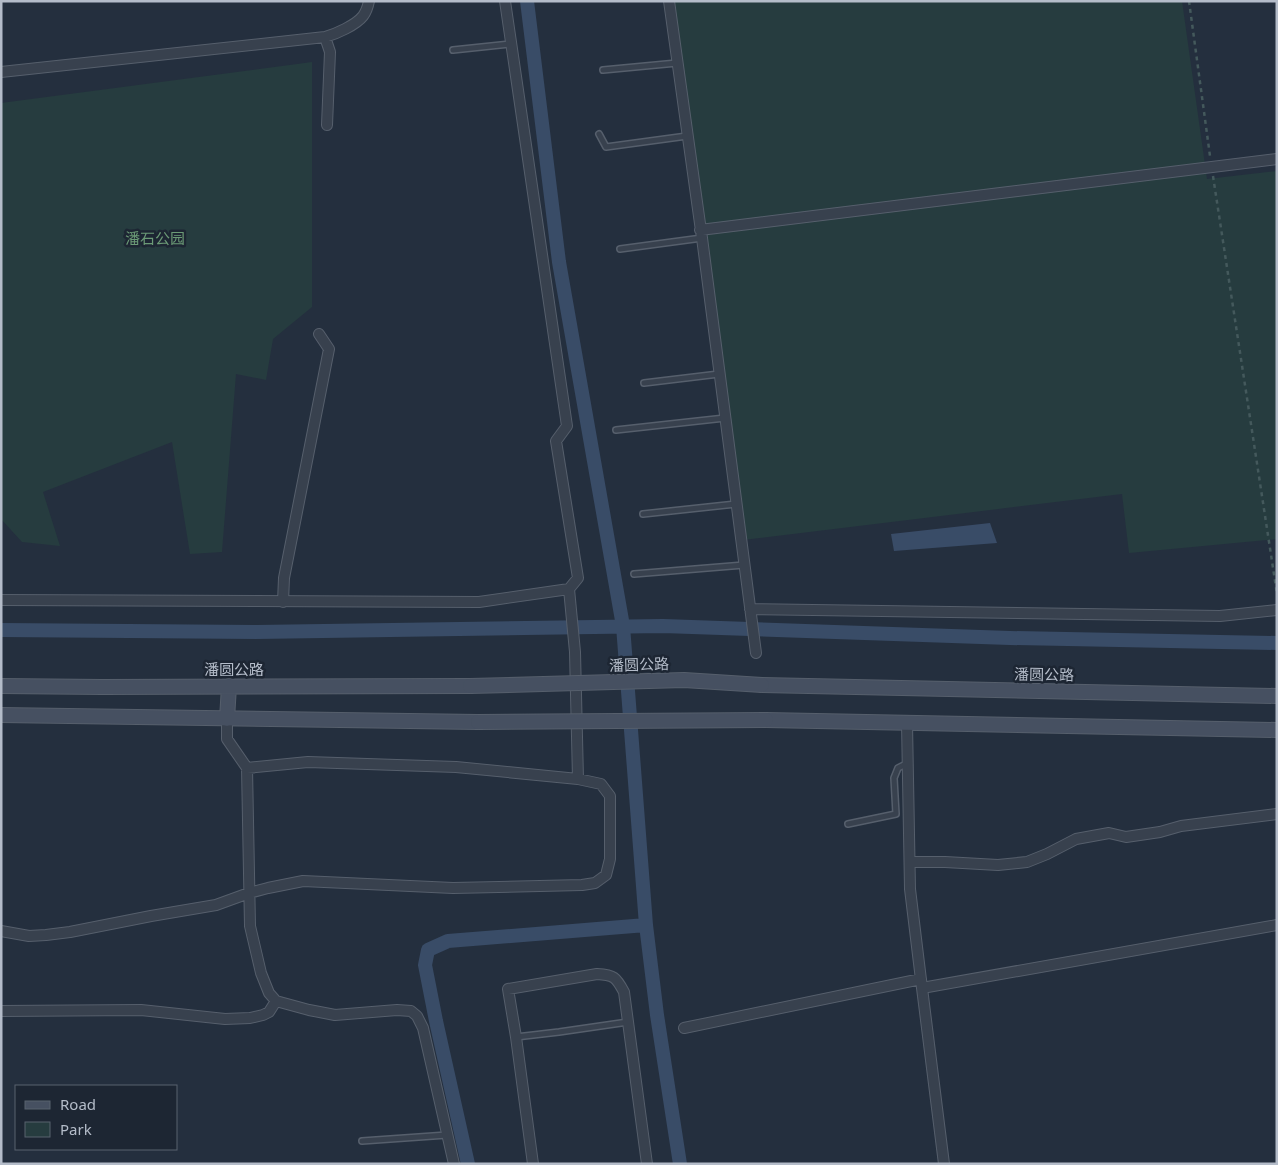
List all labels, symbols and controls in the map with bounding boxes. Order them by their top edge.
park label: 潘石公园 [125,228,185,248]
street label: 潘圆公路 [609,653,669,675]
street label: 潘圆公路 [204,659,264,679]
street label: 潘圆公路 [1014,663,1074,685]
legend [15,1085,178,1150]
text: Road [60,1094,96,1114]
text: Park [60,1119,92,1139]

